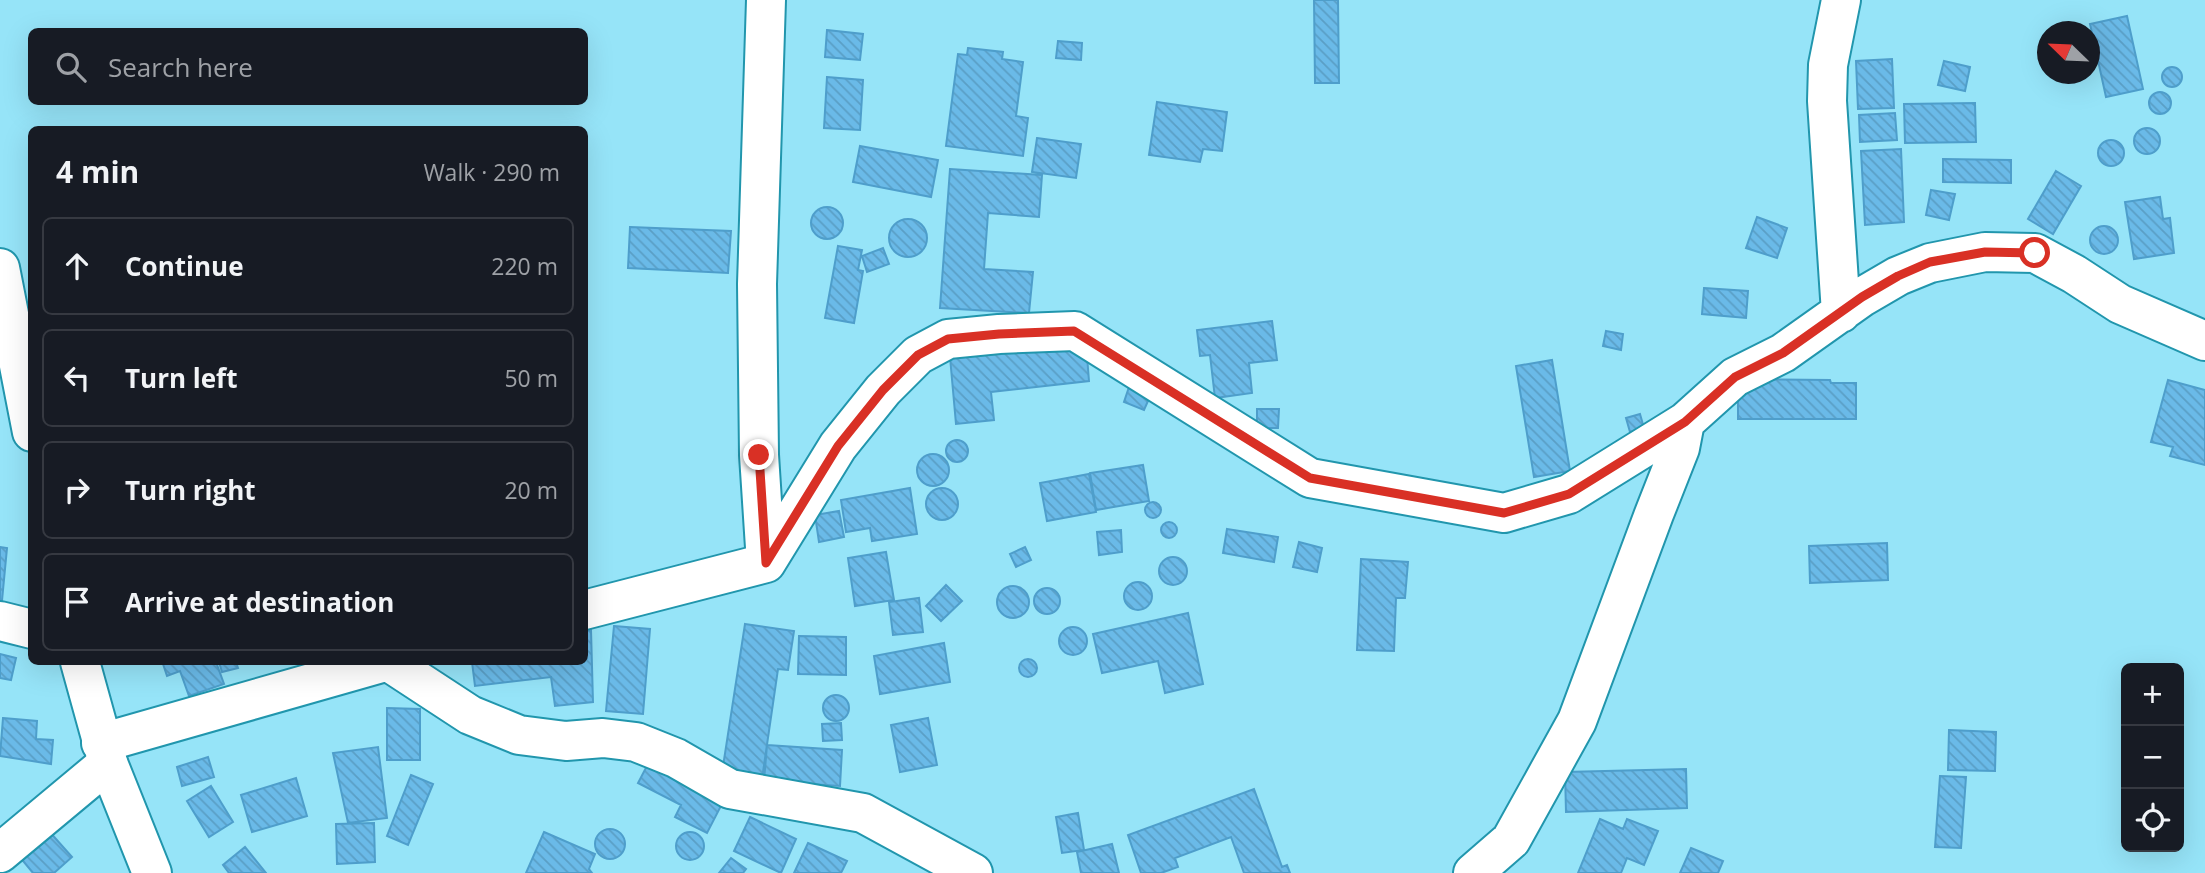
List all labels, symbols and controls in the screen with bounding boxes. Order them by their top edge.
north arrow [2037,21,2100,84]
search box [28,28,588,105]
icon: search [52,48,90,86]
text: Search here [108,49,253,85]
text: 4 min [56,151,139,192]
text: Walk · 290 m [423,156,560,188]
route start [2019,237,2050,268]
icon: ahead [58,247,96,285]
text: Continue [125,248,244,284]
text: 220 m [491,250,558,282]
icon: left [58,359,96,397]
text: Turn left [125,360,237,396]
text: 50 m [504,362,558,394]
route end [743,439,774,470]
icon: right [58,471,96,509]
text: Turn right [125,472,256,508]
text: 20 m [504,474,558,506]
icon: arrive [58,583,96,621]
text: Arrive at destination [125,584,394,620]
map controls [2121,663,2184,852]
button: + [2121,663,2184,726]
button: − [2121,726,2184,789]
button: locate [2121,789,2184,852]

